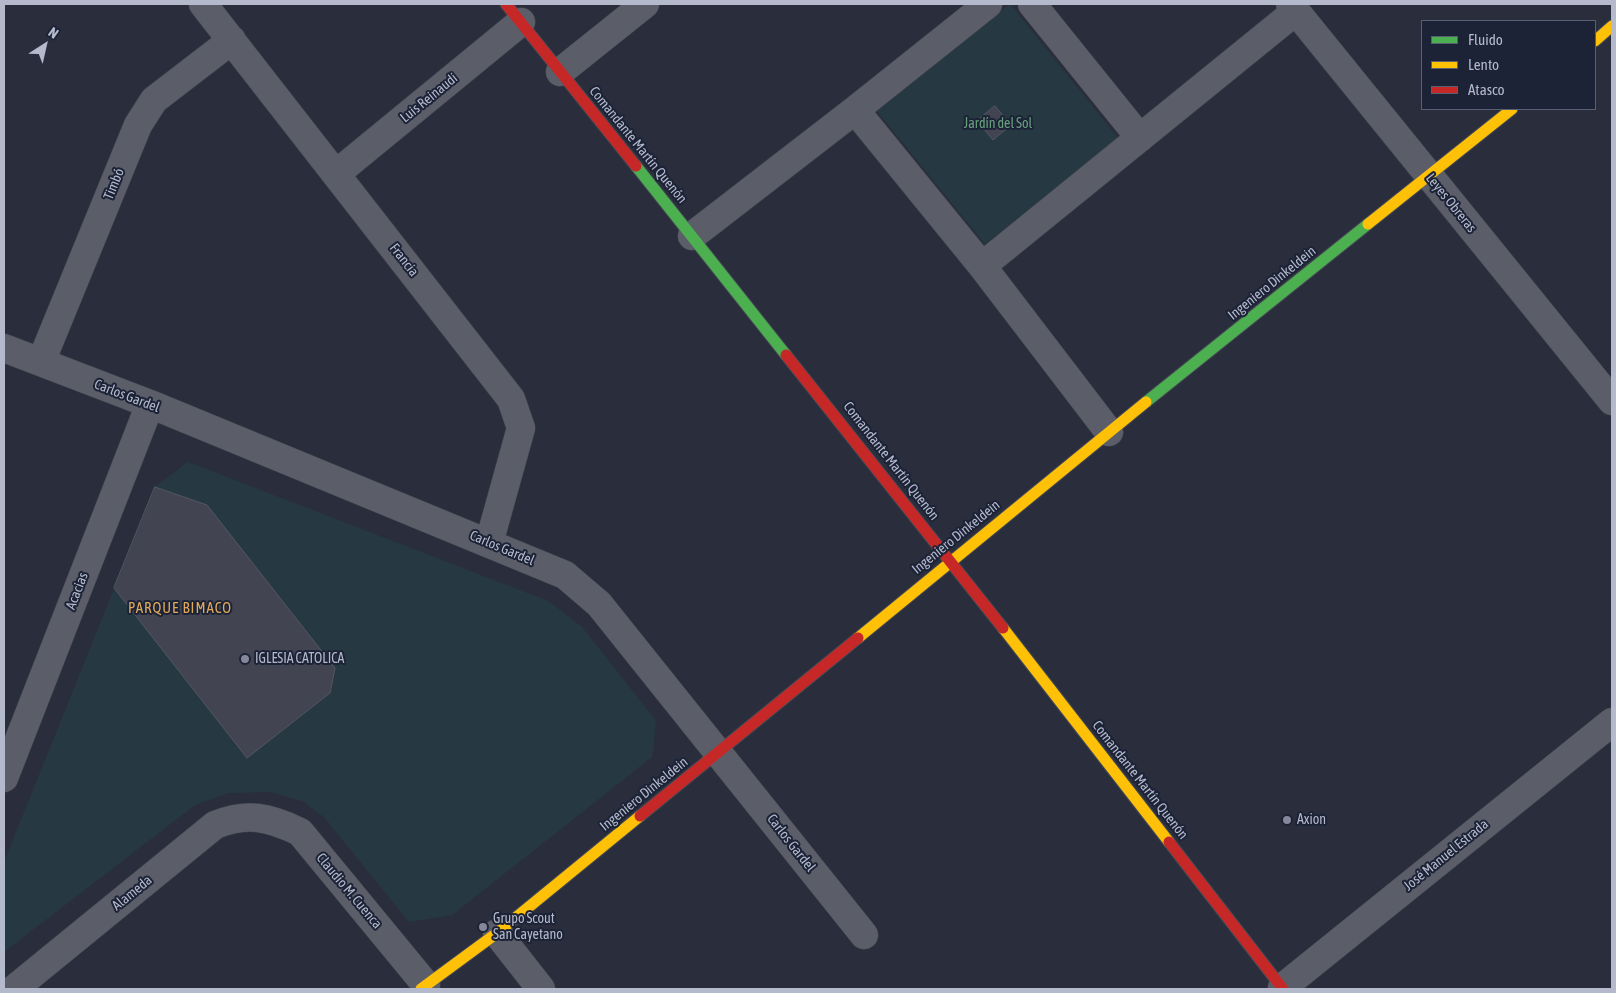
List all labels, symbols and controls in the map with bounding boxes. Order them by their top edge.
north arrow [20,20,70,70]
legend [1421,20,1596,110]
text: N [46,24,62,42]
text: Fluido [1468,31,1503,48]
text: Lento [1468,56,1499,73]
street label: Luis Reinaudi [397,70,461,126]
text: Atasco [1468,81,1505,98]
street label: Comandante Martín Quenón [586,83,690,207]
park label: Jardín del Sol [964,116,1032,132]
street label: Timbó [100,166,128,202]
street label: Leyes Obreras [1422,170,1480,236]
street label: Francia [386,240,422,280]
street label: Ingeniero Dinkeldein [1225,242,1319,324]
street label: Carlos Gardel [92,376,162,416]
street label: Comandante Martín Quenón [840,398,942,524]
street label: Ingeniero Dinkeldein [909,496,1003,578]
street label: Carlos Gardel [467,527,537,569]
street label: Acacias [62,570,92,612]
district label: PARQUE BIMACO [126,599,234,617]
place label: IGLESIA CATOLICA [255,651,344,667]
marker: IGLESIA CATOLICA [239,653,251,665]
street label: Comandante Martín Quenón [1089,717,1191,843]
street label: Ingeniero Dinkeldein [597,753,691,835]
street label: Carlos Gardel [763,811,819,875]
place label: Axion [1297,812,1326,828]
marker: Axion [1281,814,1293,826]
street label: José Manuel Estrada [1400,816,1492,894]
street label: Claudio M. Cuenca [313,850,385,932]
street label: Alameda [109,872,155,914]
place label: Grupo Scout San Cayetano [493,911,563,944]
marker: Grupo Scout San Cayetano [477,921,489,933]

